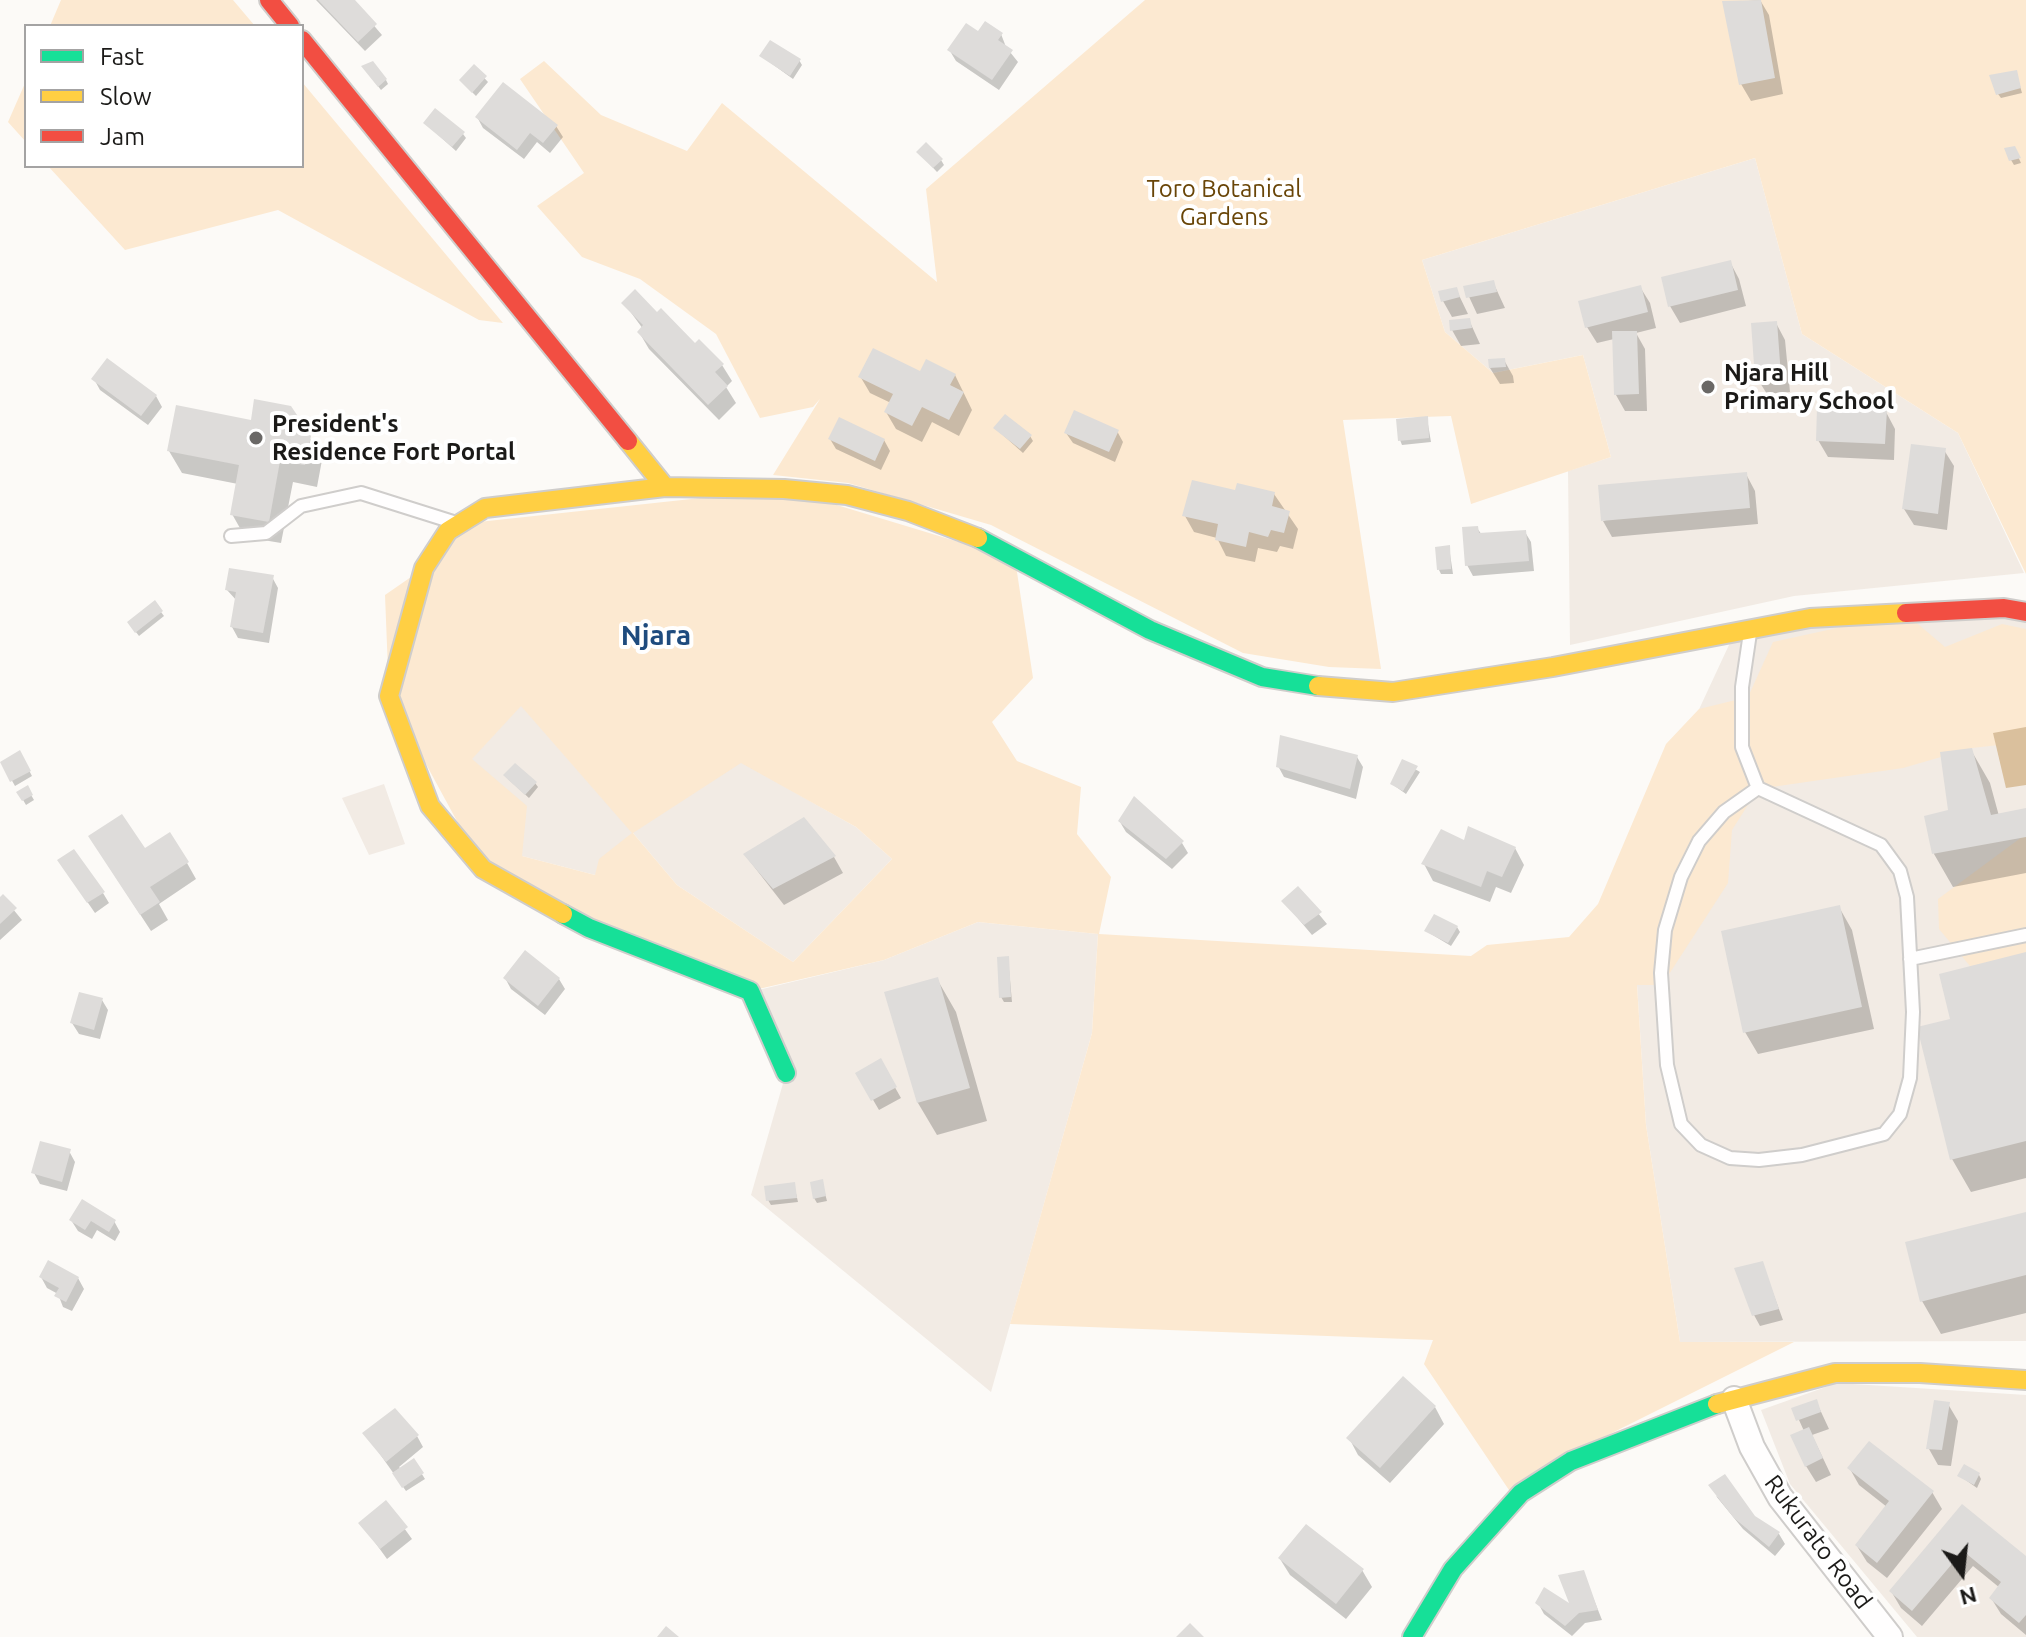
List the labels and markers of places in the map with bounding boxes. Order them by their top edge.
place label: Njara Hill Primary School [1724,359,1894,415]
marker: Njara Hill Primary School [1699,378,1717,396]
place label: President's Residence Fort Portal [272,410,515,466]
marker: President's Residence Fort Portal [247,429,265,447]

